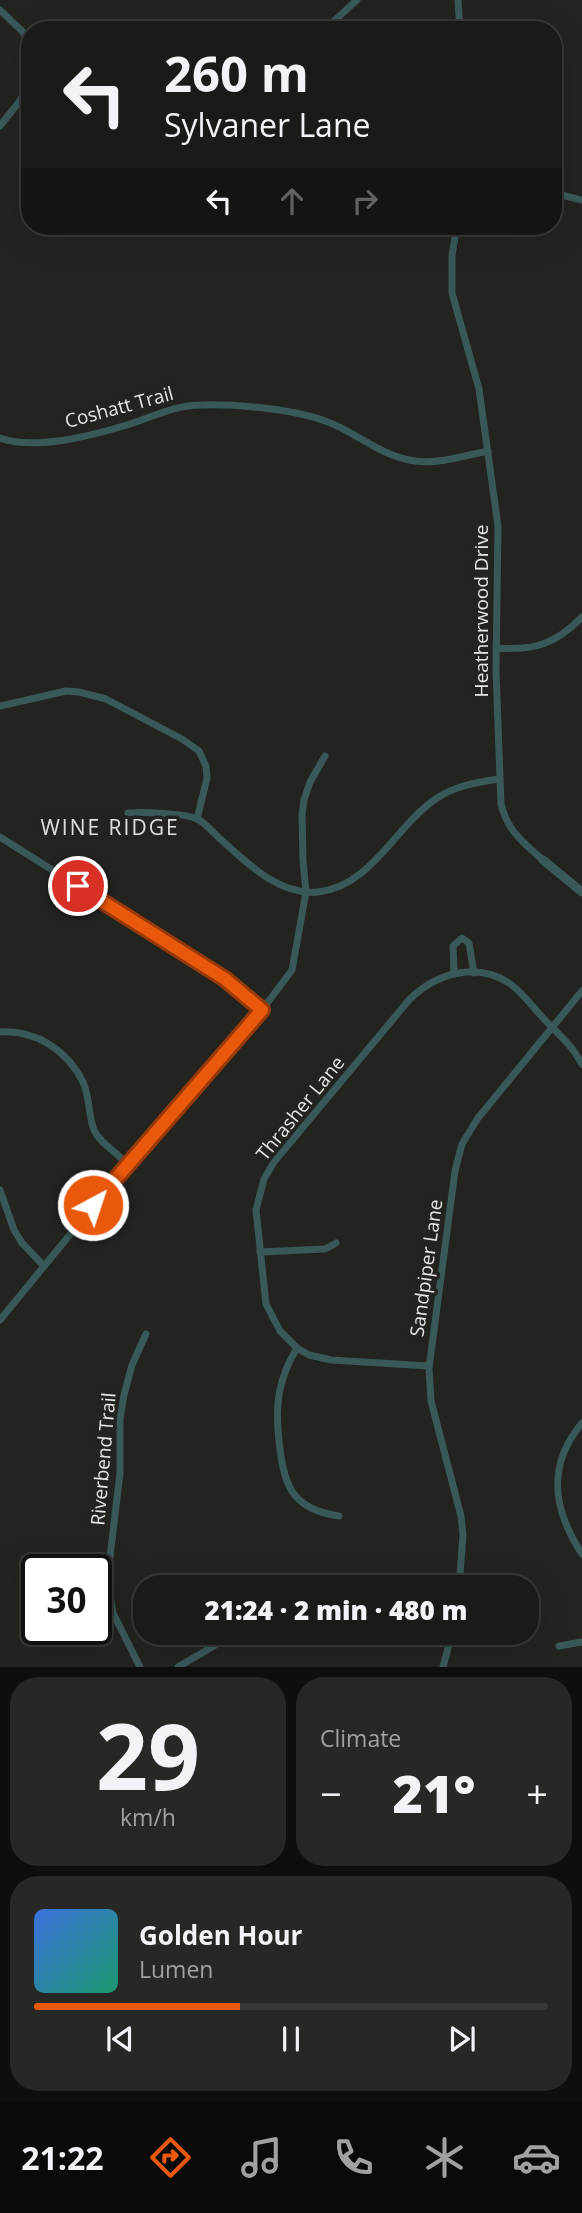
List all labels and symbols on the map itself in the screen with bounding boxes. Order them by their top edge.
street label: Coshatt Trail [62,380,176,434]
street label: Heatherwood Drive [468,525,494,697]
district label: WINE RIDGE [40,813,180,841]
pin [48,856,108,916]
street label: Thrasher Lane [250,1050,350,1166]
position arrow [56,1168,130,1242]
street label: Sandpiper Lane [403,1198,449,1338]
street label: Riverbend Trail [84,1391,122,1527]
speed limit sign: 30 [21,1554,112,1645]

